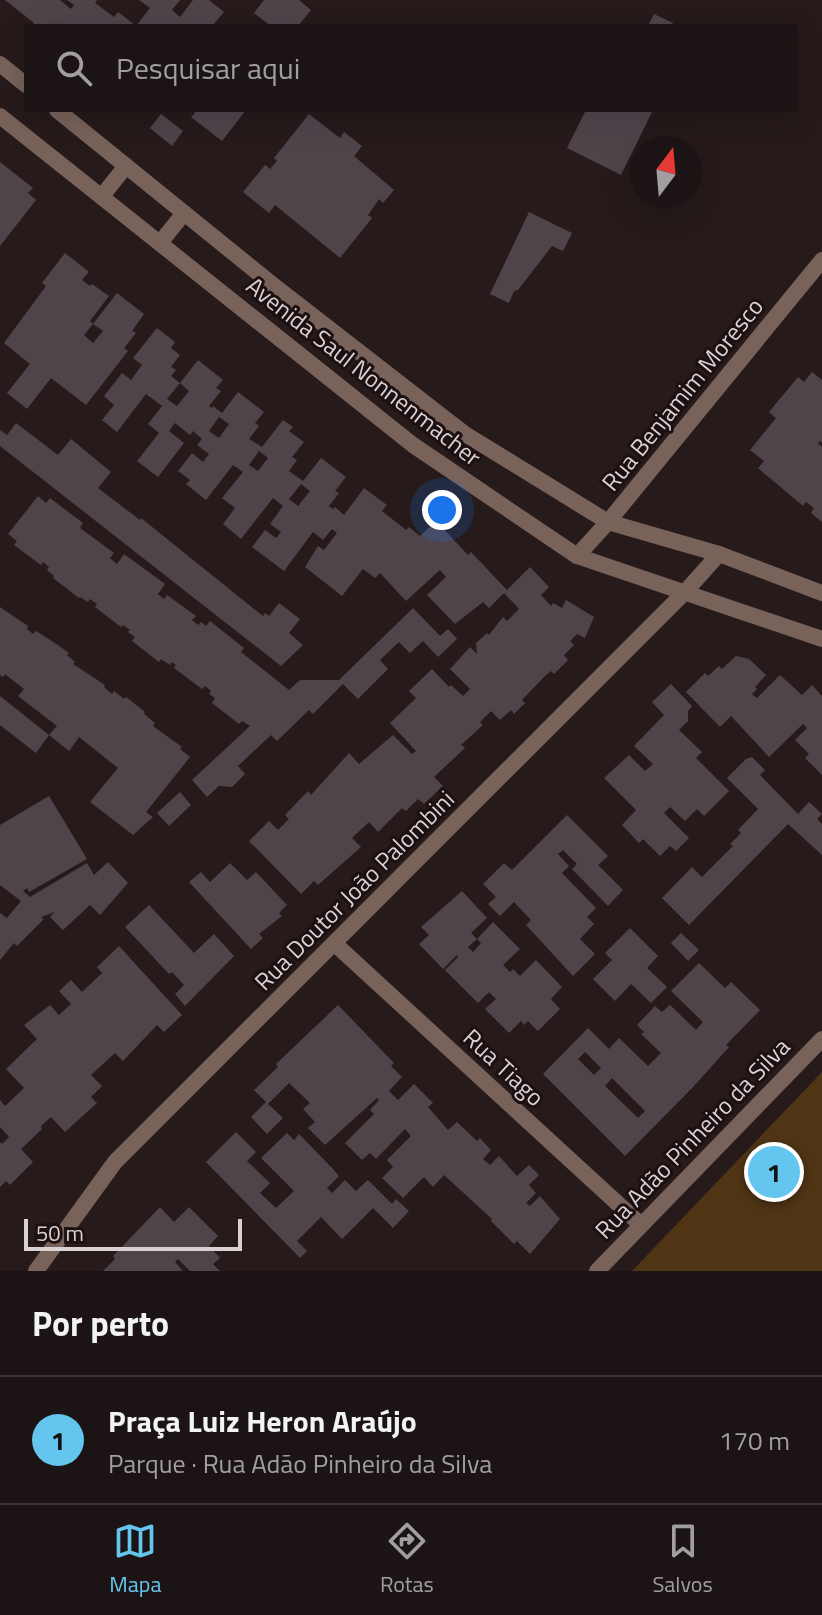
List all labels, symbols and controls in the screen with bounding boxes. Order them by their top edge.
search box [24,24,798,112]
text: Pesquisar aqui [116,45,300,91]
icon: search [52,46,96,90]
north arrow [630,136,702,208]
street label: Avenida Saul Nonnenmacher [239,268,489,474]
street label: Rua Benjamim Moresco [593,290,771,498]
your location [422,490,462,530]
street label: Rua Doutor João Palombini [246,782,462,998]
street label: Rua Tiago [455,1020,553,1114]
street label: Rua Adão Pinheiro da Silva [586,1029,798,1247]
pin: 1 [748,1142,800,1202]
scale bar [24,1215,242,1251]
text: 50 m [36,1216,84,1250]
text: Por perto [32,1297,169,1349]
text: Praça Luiz Heron Araújo [108,1398,417,1444]
text: 1 [51,1421,65,1460]
text: 170 m [719,1421,790,1460]
text: Parque · Rua Adão Pinheiro da Silva [108,1444,492,1483]
tab: Mapa [109,1519,161,1601]
tab: Rotas [380,1519,434,1601]
tab: Salvos [652,1519,713,1601]

